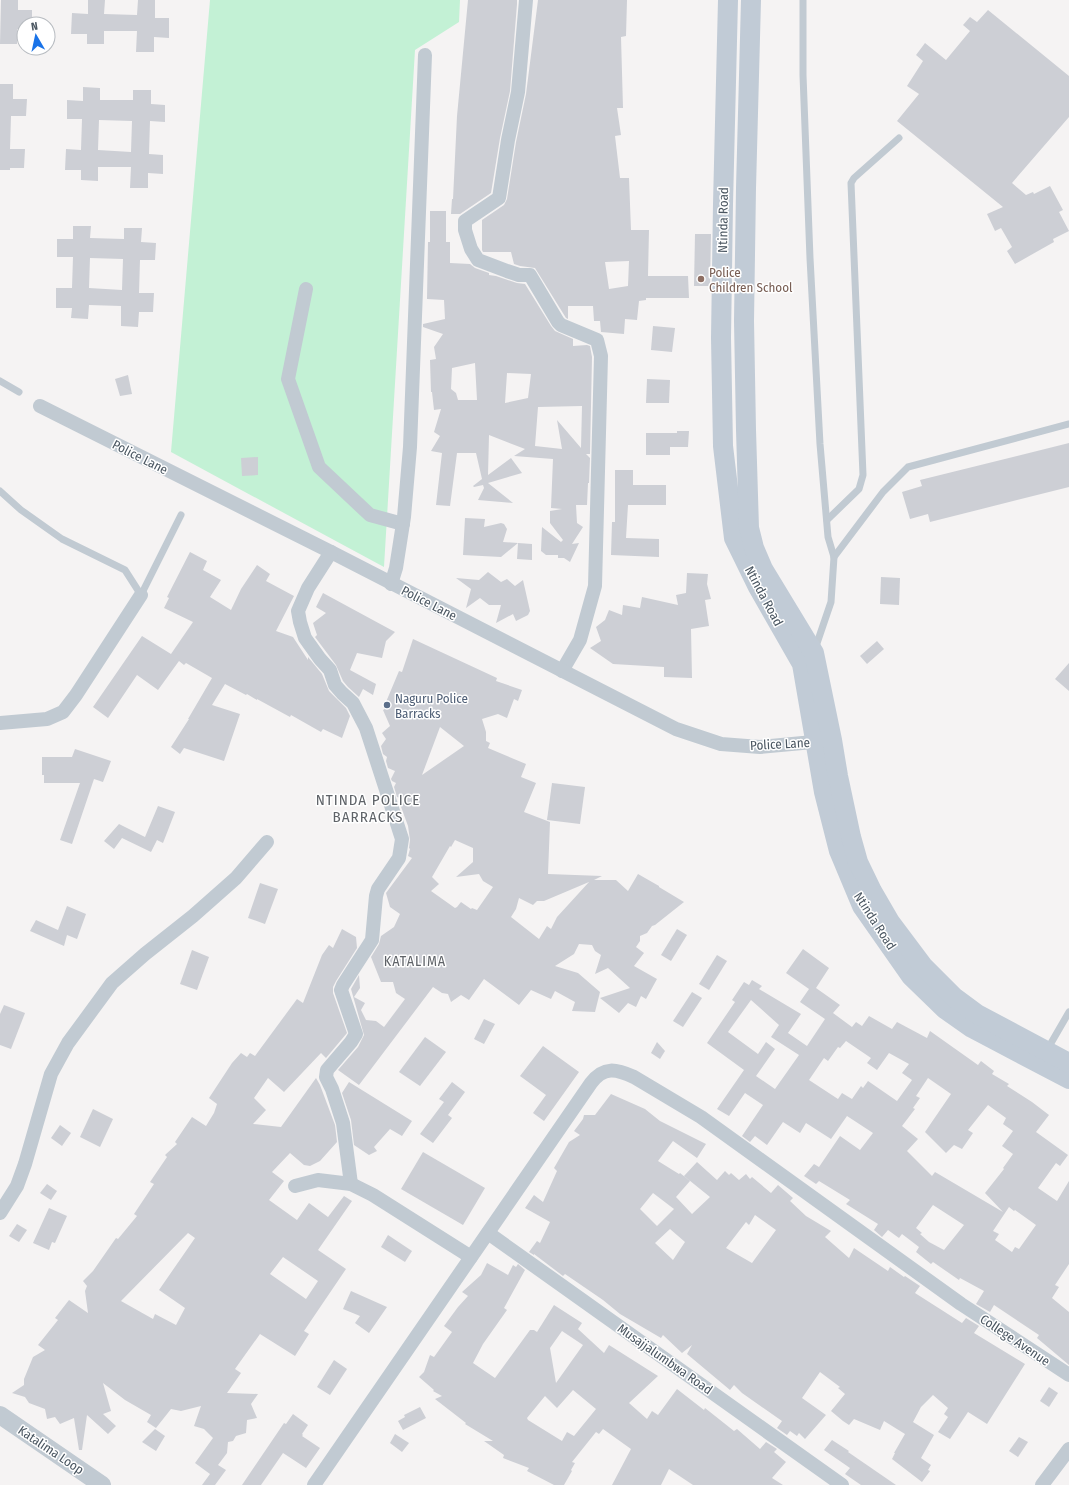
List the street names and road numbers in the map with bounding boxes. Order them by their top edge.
street label: Ntinda Road [715,187,731,253]
street label: Police Lane [110,437,170,477]
street label: Ntinda Road [742,564,786,628]
street label: Police Lane [399,583,459,623]
street label: Police Lane [750,735,810,753]
street label: Ntinda Road [851,889,899,953]
street label: College Avenue [977,1311,1053,1369]
street label: Musajjalumbwa Road [615,1321,715,1397]
street label: Katalima Loop [15,1423,87,1477]

